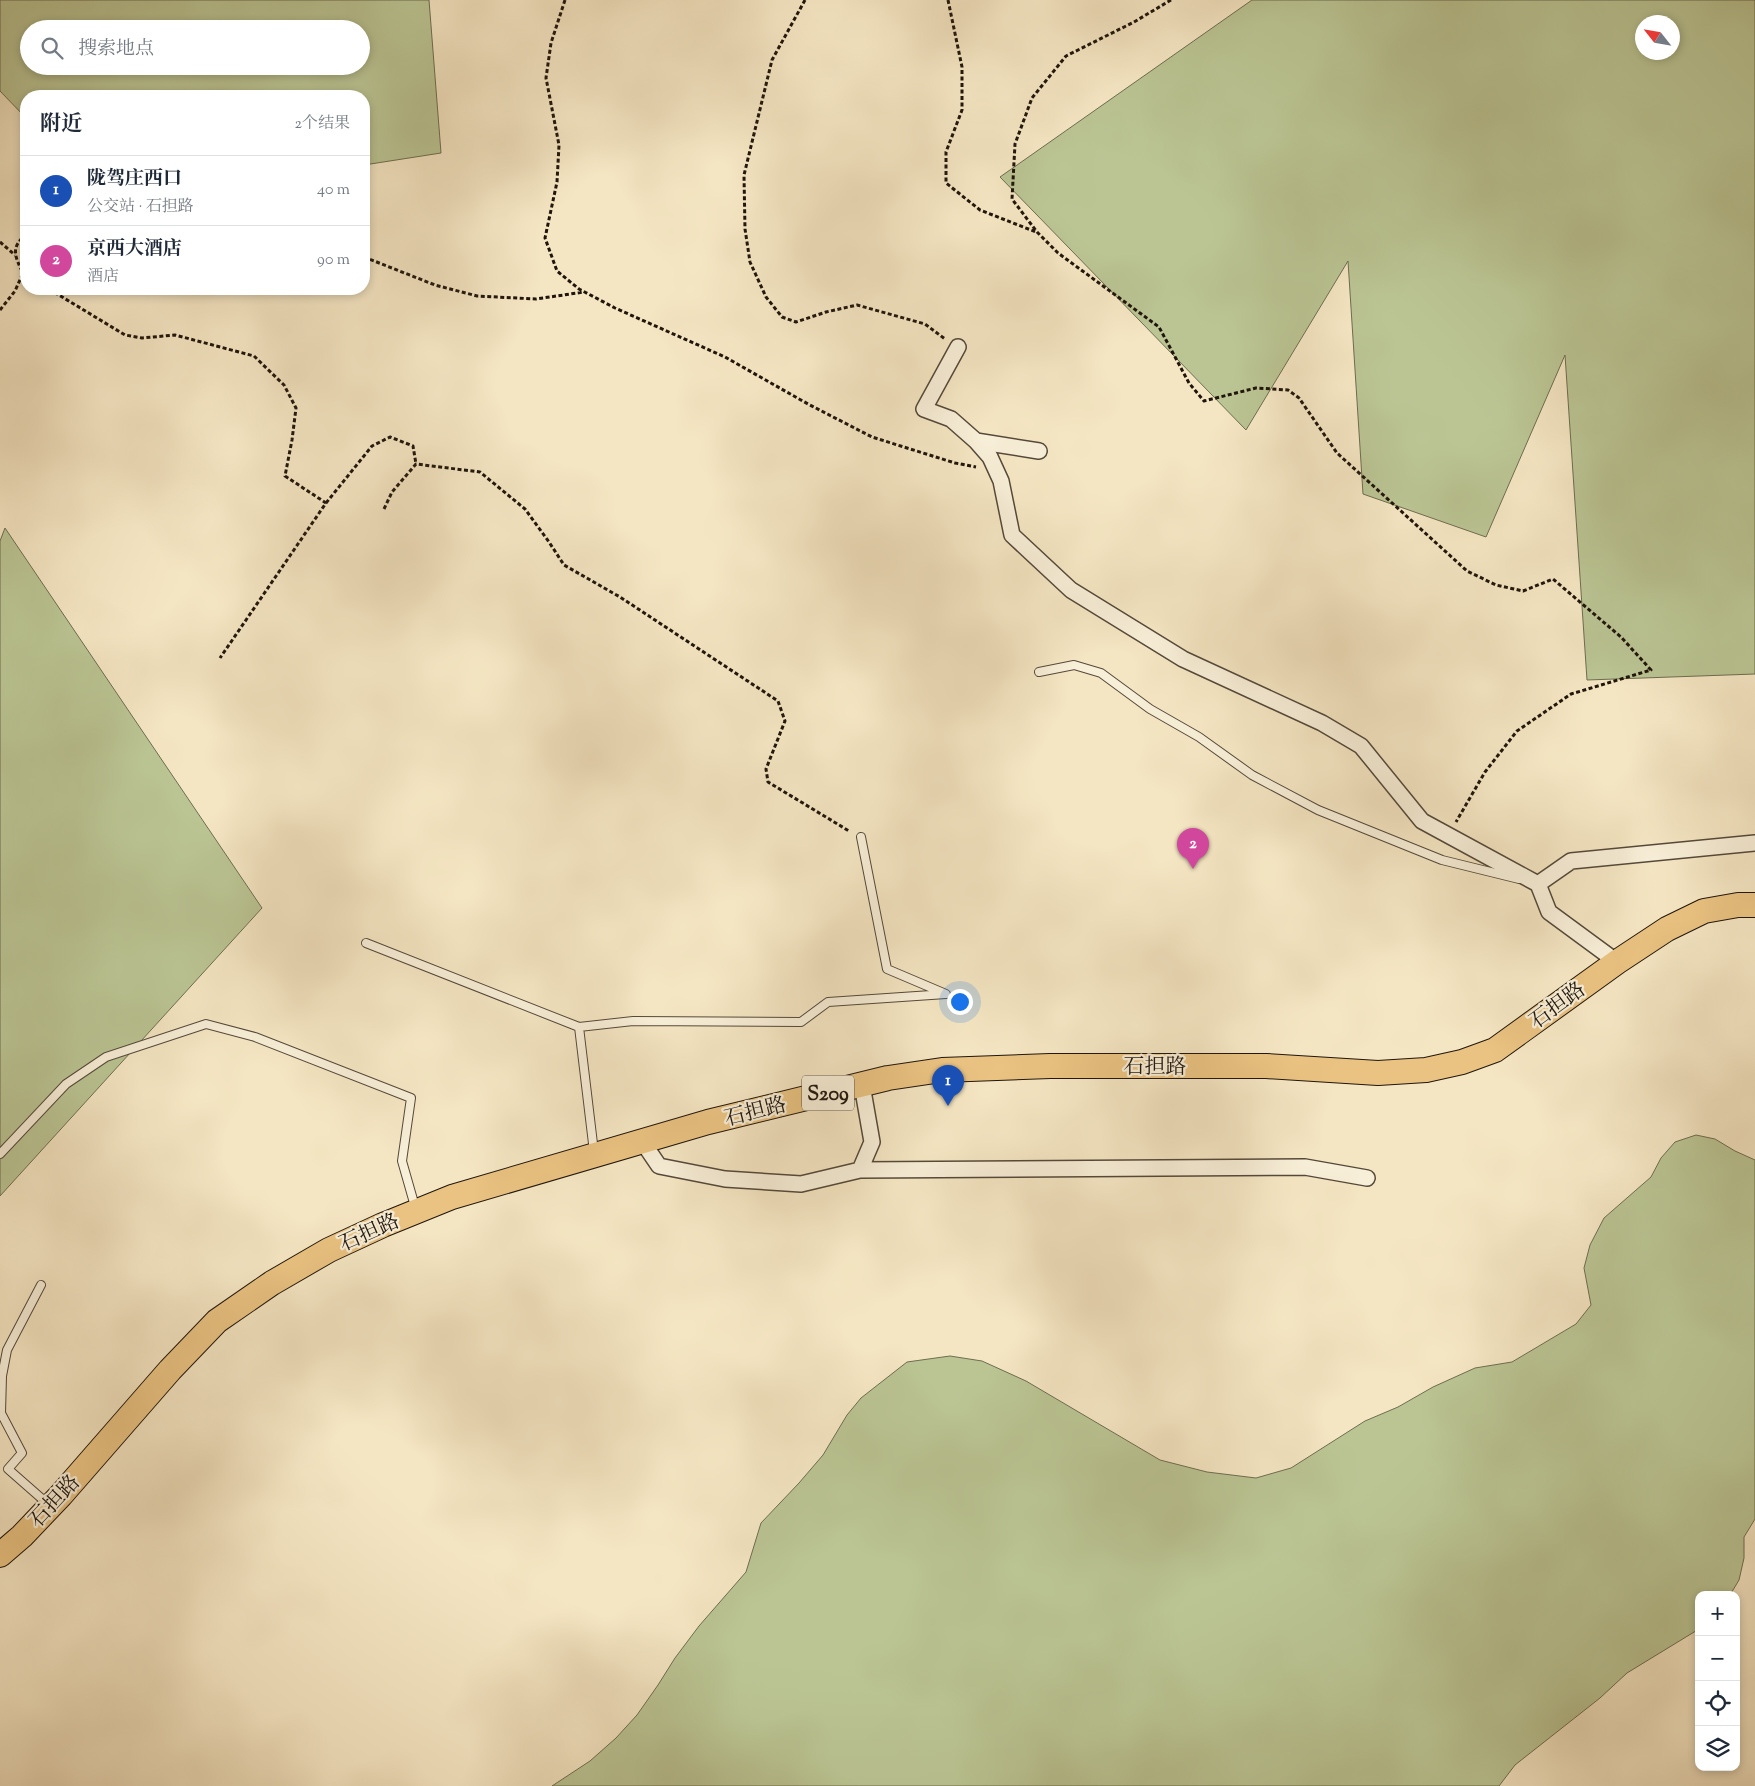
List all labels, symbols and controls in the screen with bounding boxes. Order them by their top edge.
north arrow [1635,15,1680,60]
search box [20,20,370,75]
icon: search [38,34,66,62]
text: 搜索地点 [78,36,154,63]
text: 附近 [40,110,82,140]
text: 2个结果 [295,113,350,136]
text: 陇驾庄西口 [87,166,182,193]
text: 1 [53,179,59,202]
text: 40 m [317,179,350,202]
text: 公交站 · 石担路 [87,196,194,219]
text: 京西大酒店 [87,236,182,263]
text: 2 [52,249,60,272]
text: 90 m [317,249,350,272]
text: 酒店 [87,266,119,289]
pin: 2 [1177,828,1209,869]
street label: 石担路 [1524,976,1592,1037]
your location [947,989,973,1015]
street label: 石担路 [1124,1053,1187,1083]
pin: 1 [932,1065,964,1106]
road number: S209 [802,1076,854,1110]
street label: 石担路 [721,1091,790,1135]
street label: 石担路 [335,1207,405,1260]
street label: 石担路 [23,1469,88,1536]
map controls [1695,1591,1740,1771]
button: + [1695,1591,1740,1636]
button: − [1695,1636,1740,1681]
button: locate [1695,1681,1740,1726]
button: layers [1695,1726,1740,1771]

